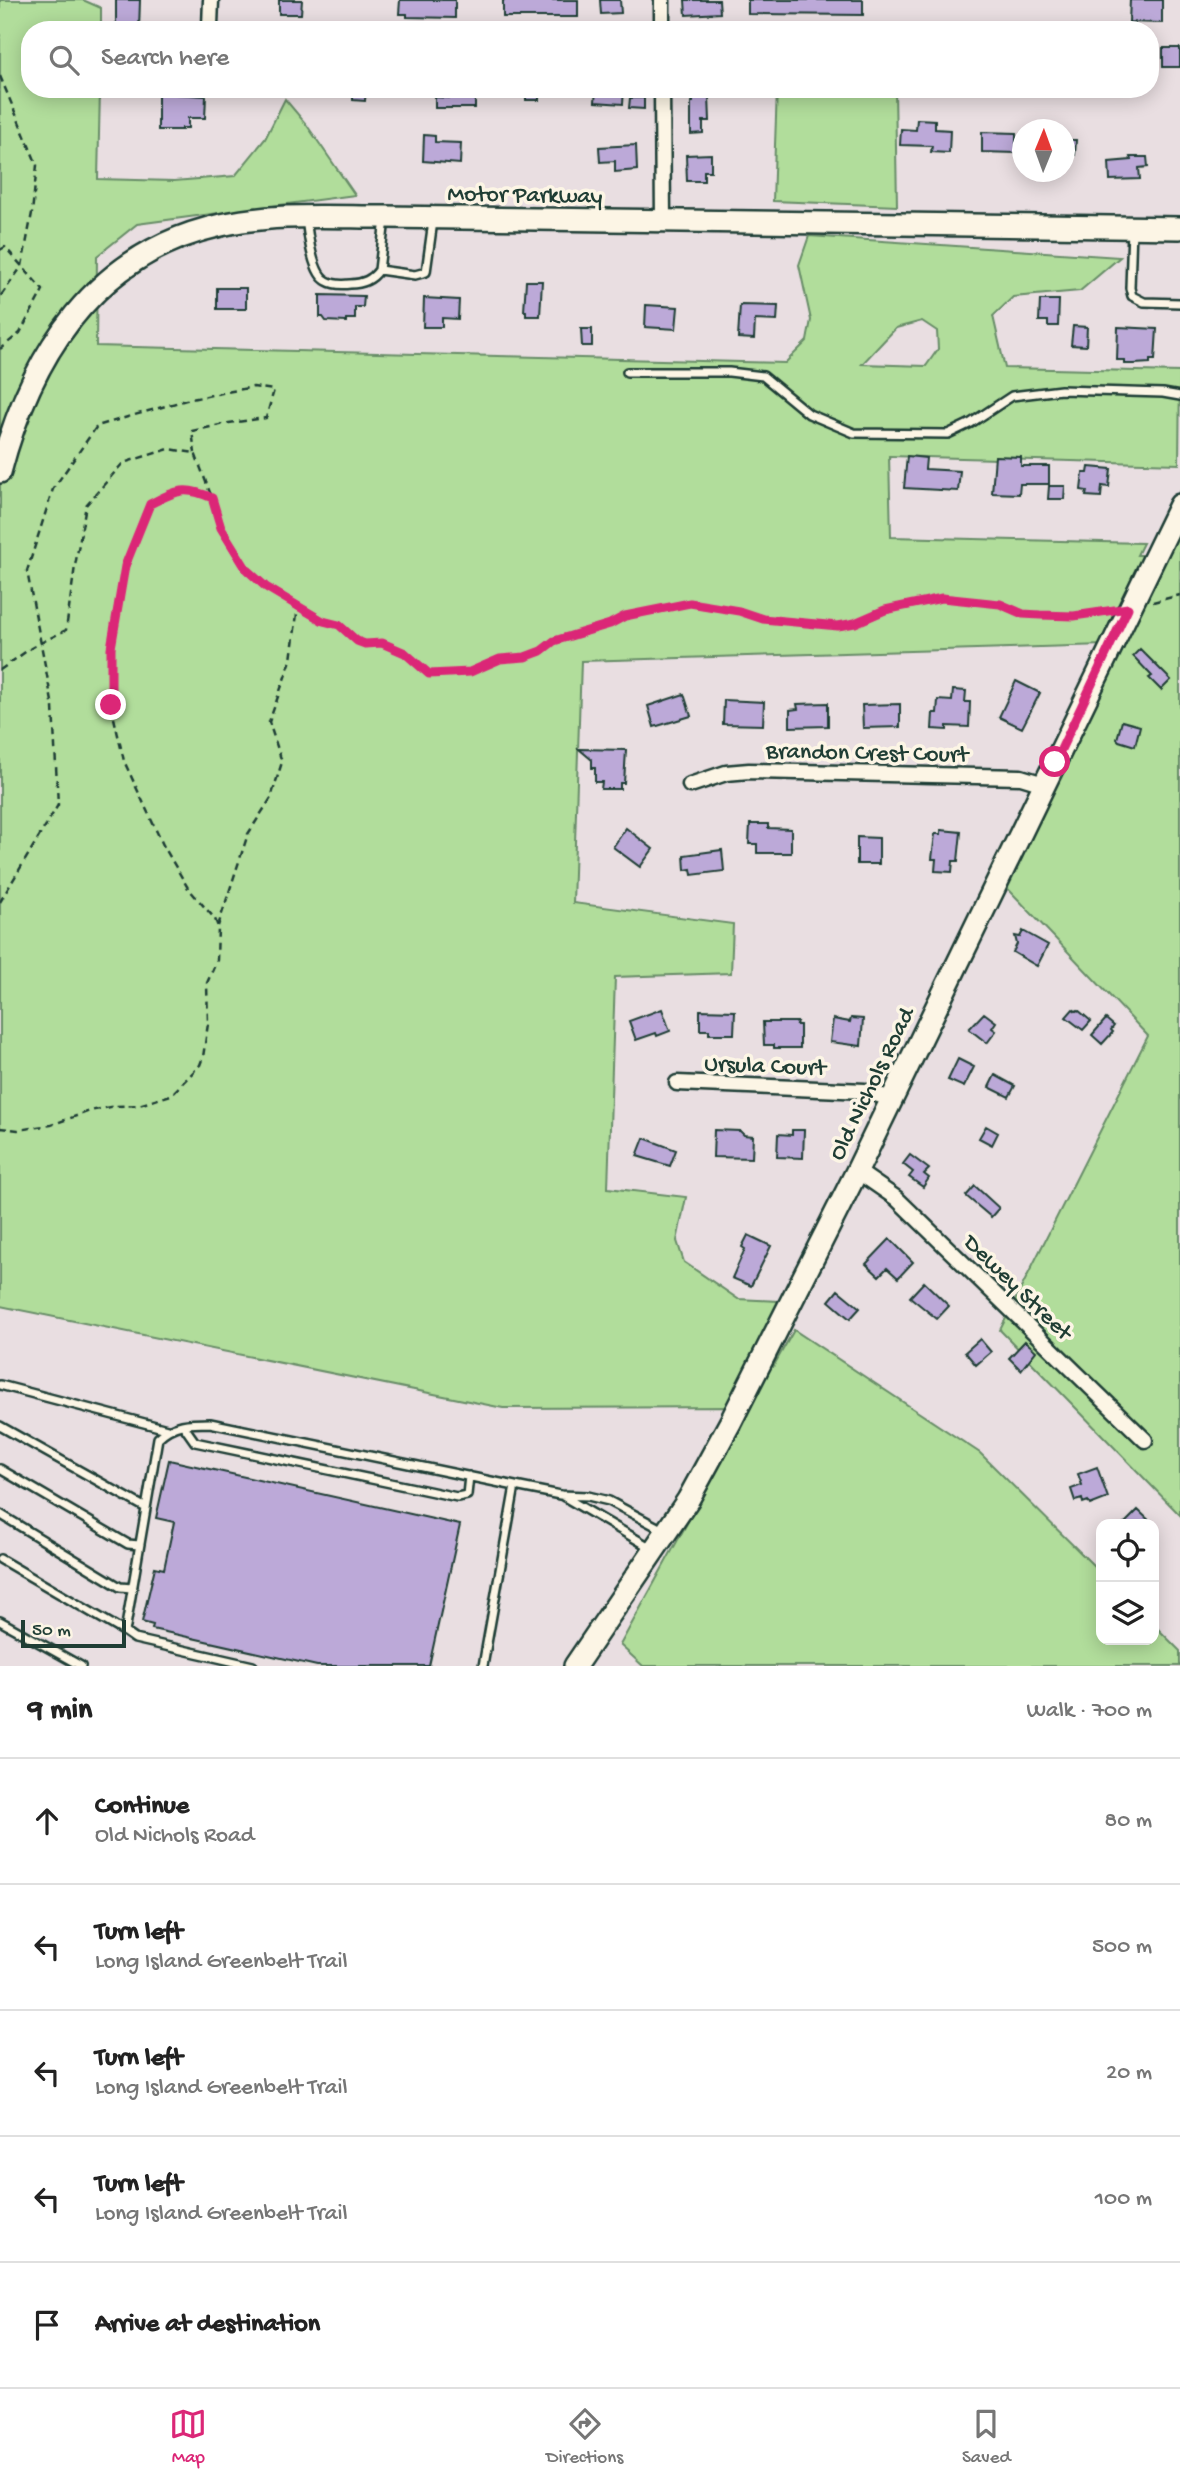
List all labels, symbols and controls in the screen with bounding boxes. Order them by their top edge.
search box [21,21,1159,98]
icon: search [45,41,83,79]
text: Search here [101,44,229,75]
north arrow [1012,119,1075,182]
street label: Motor Parkway [447,181,603,212]
route end [95,689,126,720]
street label: Brandon Crest Court [765,738,971,771]
route start [1039,746,1070,777]
street label: Old Nichols Road [824,1002,923,1166]
street label: Ursula Court [704,1051,828,1084]
street label: Dewey Street [955,1228,1079,1349]
map controls [1096,1519,1159,1645]
button: locate [1096,1519,1159,1582]
button: layers [1096,1582,1159,1645]
scale bar [21,1617,126,1649]
text: 50 m [32,1620,71,1643]
text: 9 min [28,1694,92,1729]
text: Walk · 700 m [1026,1698,1152,1725]
text: Continue [95,1792,189,1823]
icon: ahead [28,1802,66,1840]
text: 80 m [1105,1808,1152,1835]
text: Old Nichols Road [95,1823,254,1850]
text: Turn left [95,1918,183,1949]
icon: left [28,1928,66,1966]
text: 500 m [1092,1934,1152,1961]
text: Long Island Greenbelt Trail [95,1949,348,1976]
text: Turn left [95,2044,183,2075]
icon: left [28,2054,66,2092]
text: 20 m [1106,2060,1152,2087]
text: Long Island Greenbelt Trail [95,2075,348,2102]
text: Turn left [95,2170,183,2201]
icon: left [28,2180,66,2218]
text: 100 m [1095,2186,1152,2213]
text: Long Island Greenbelt Trail [95,2201,348,2228]
icon: arrive [28,2306,66,2344]
text: Arrive at destination [95,2310,320,2341]
tab: Map [169,2405,207,2470]
tab: Directions [546,2405,623,2470]
tab: Saved [962,2405,1011,2470]

